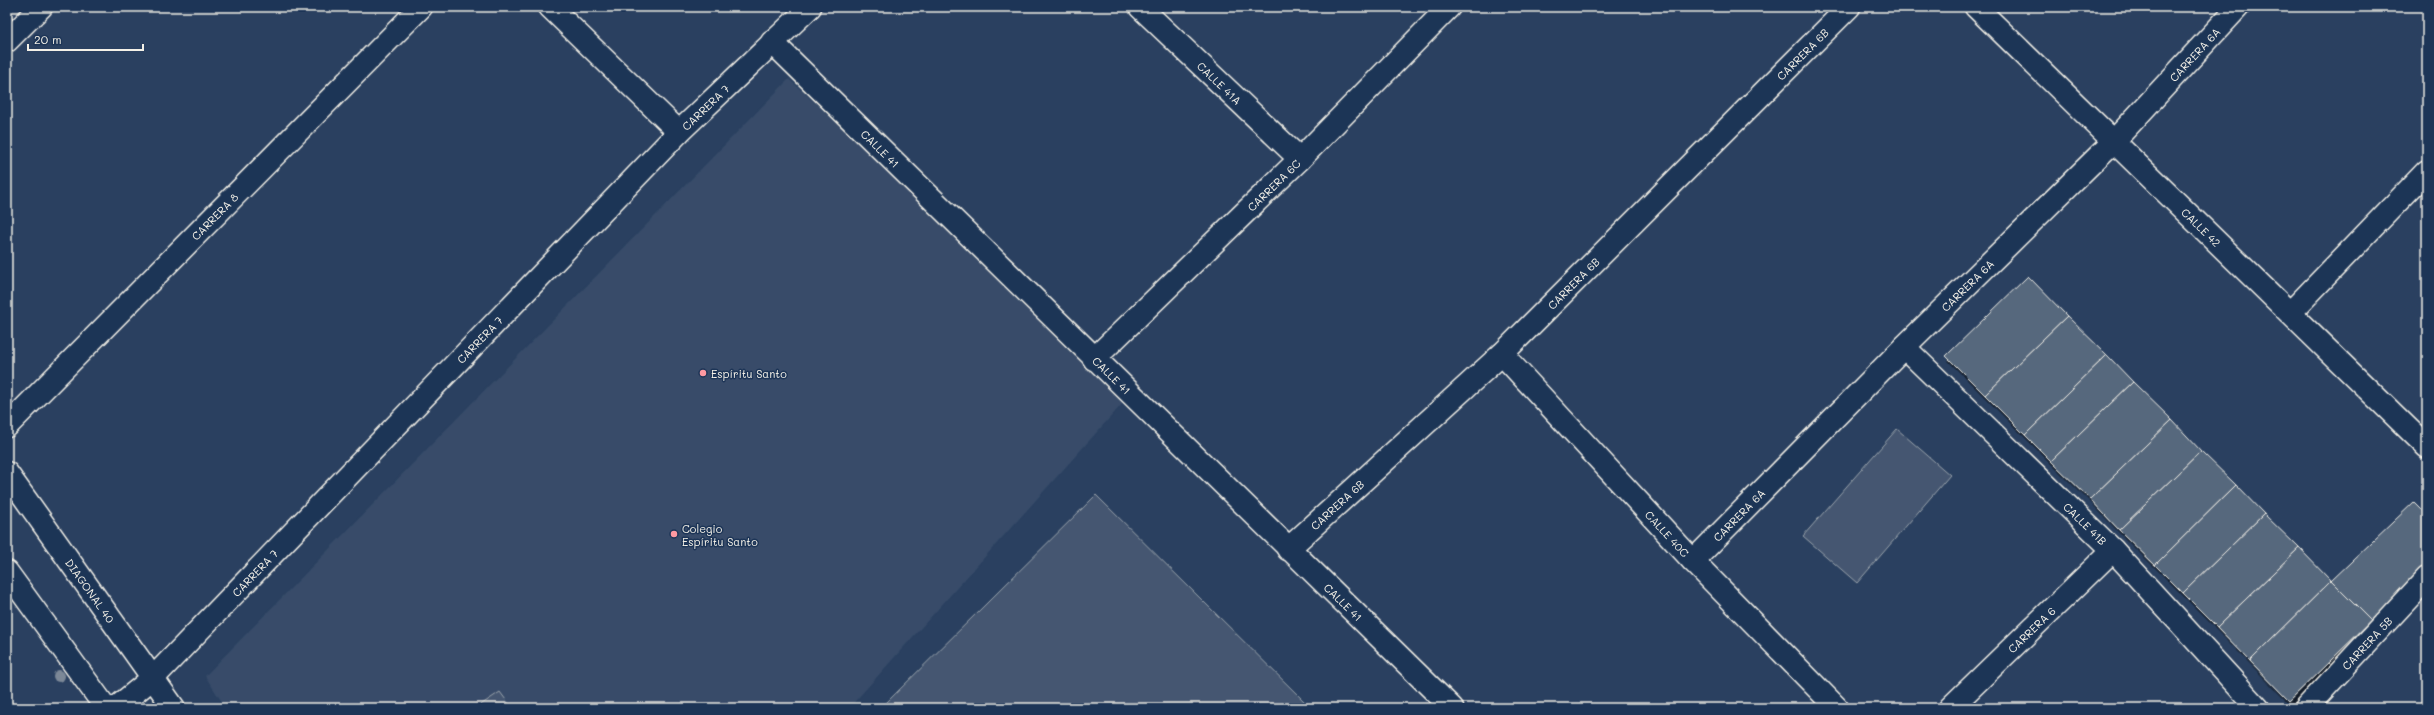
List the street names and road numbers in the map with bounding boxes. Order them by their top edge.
street label: CARRERA 6A [2166,24,2223,84]
street label: CARRERA 6B [1773,25,1831,83]
street label: CALLE 41A [1194,58,1245,107]
street label: CARRERA 7 [678,81,732,133]
street label: CALLE 41 [858,126,903,171]
street label: CARRERA 6C [1244,155,1303,214]
street label: CARRERA 8 [188,189,241,243]
street label: CALLE 42 [2179,204,2224,250]
street label: CARRERA 6B [1544,254,1602,312]
street label: CARRERA 6A [1937,256,1997,314]
street label: CARRERA 7 [453,312,506,366]
street label: CALLE 41 [1090,353,1135,397]
street label: CARRERA 6B [1307,476,1367,533]
street label: CARRERA 6A [1709,485,1768,544]
street label: CALLE 41B [2060,499,2111,548]
street label: CALLE 40C [1642,507,1693,560]
street label: CARRERA 7 [228,546,281,599]
street label: DIAGONAL 40 [63,555,118,626]
street label: CALLE 41 [1321,580,1366,624]
street label: CARRERA 6 [2004,603,2058,656]
street label: CARRERA 5B [2338,613,2395,673]

